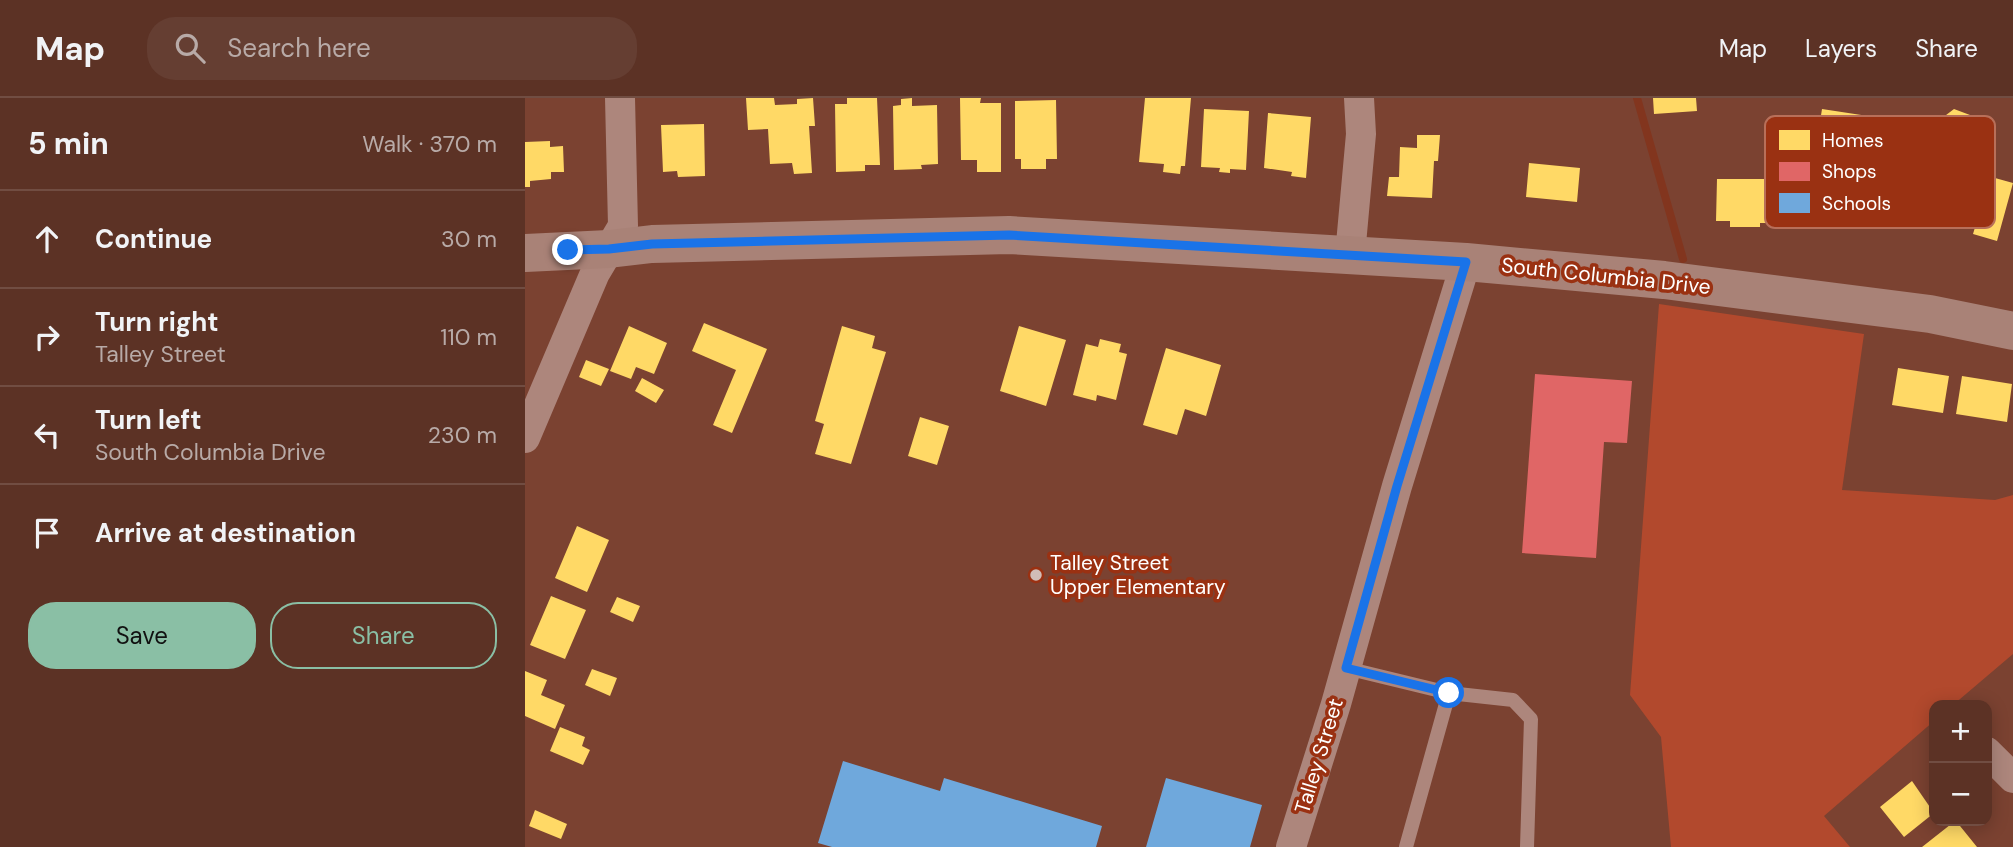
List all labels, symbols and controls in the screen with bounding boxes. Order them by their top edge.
search box [147,17,637,80]
text: Map [35,27,105,70]
icon: search [171,29,209,67]
text: Search here [227,31,371,65]
text: Map [1719,33,1767,64]
text: Layers [1805,33,1877,64]
text: Share [1915,33,1978,64]
legend [1765,116,1995,228]
text: 5 min [28,124,109,163]
text: Homes [1822,128,1883,153]
text: Walk · 370 m [362,129,497,159]
text: Shops [1822,159,1877,184]
text: Schools [1822,191,1891,216]
icon: ahead [28,220,66,258]
text: Continue [95,222,212,256]
text: 30 m [441,224,497,254]
route end [552,234,583,265]
street label: South Columbia Drive [1500,251,1712,301]
text: Turn right [95,305,219,339]
icon: right [28,318,66,356]
text: 110 m [440,322,497,352]
text: Talley Street [95,339,226,369]
text: Turn left [95,403,202,437]
icon: left [28,416,66,454]
text: 230 m [428,420,497,450]
text: South Columbia Drive [95,437,325,467]
icon: arrive [28,514,66,552]
text: Arrive at destination [95,516,356,550]
place label: Talley Street Upper Elementary [1050,549,1226,601]
marker: Talley Street Upper Elementary [1028,567,1044,583]
button: Save [28,602,256,669]
button: Share [270,602,497,669]
route start [1433,677,1464,708]
street label: Talley Street [1288,695,1350,817]
map controls [1929,700,1992,826]
button: + [1929,700,1992,763]
button: − [1929,763,1992,826]

